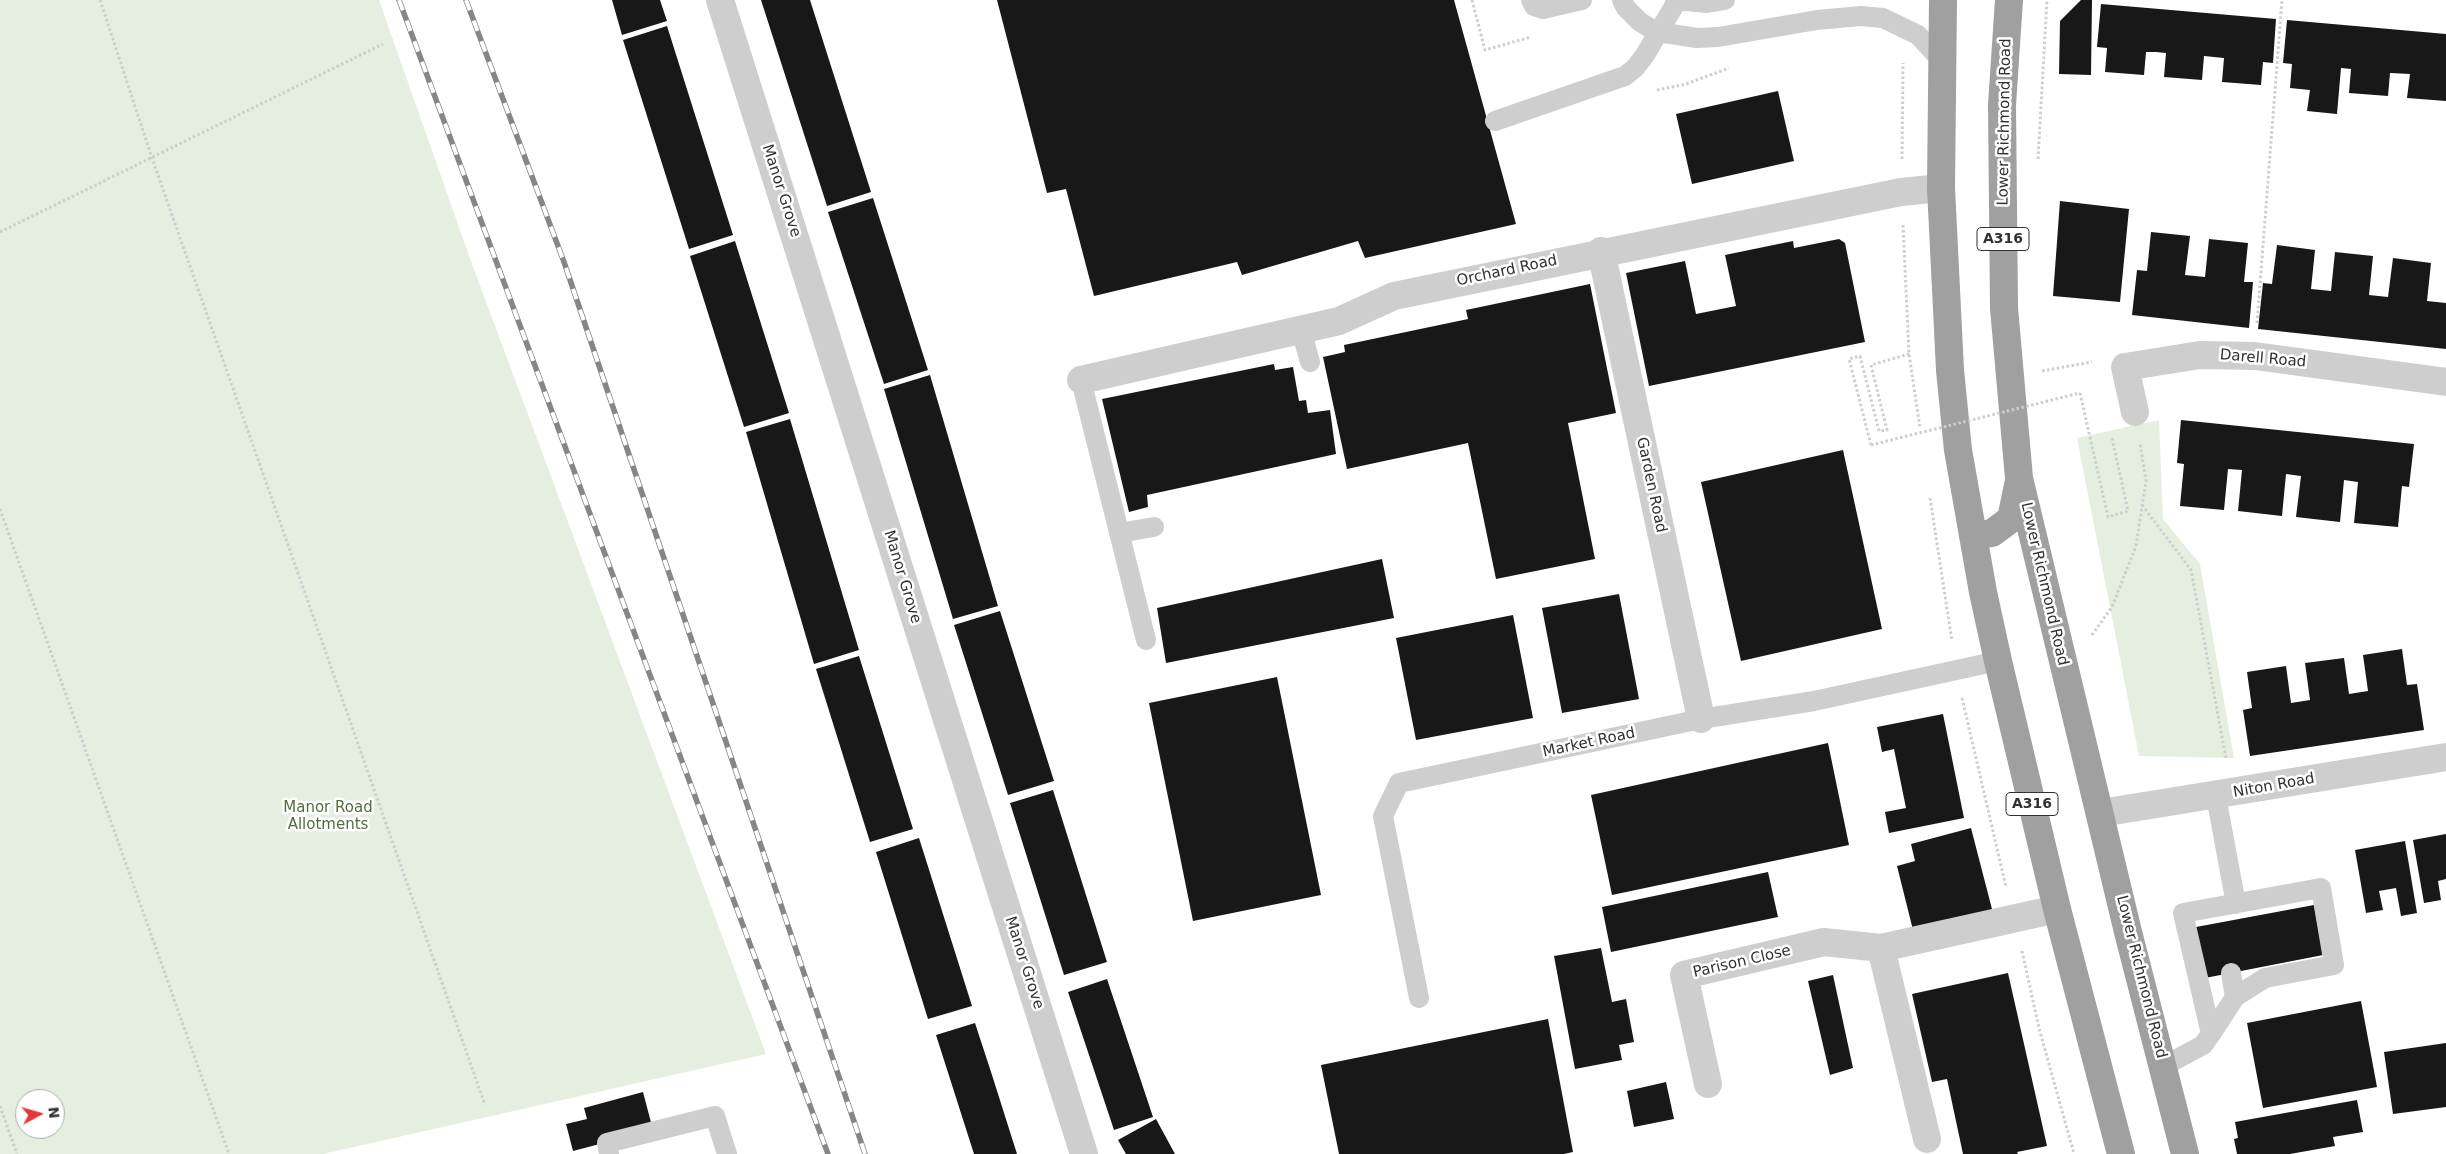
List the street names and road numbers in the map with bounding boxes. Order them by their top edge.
street label: Lower Richmond Road [1995,38,2015,206]
street label: Manor Grove [758,142,804,240]
road number: A316 [1977,228,2029,250]
street label: Orchard Road [1455,252,1559,290]
street label: Darell Road [2219,346,2307,372]
street label: Garden Road [1632,436,1670,534]
street label: Lower Richmond Road [2016,500,2072,668]
street label: Manor Grove [879,528,925,626]
street label: Market Road [1541,724,1637,762]
street label: Niton Road [2232,770,2316,802]
road number: A316 [2006,792,2058,816]
street label: Lower Richmond Road [2112,894,2170,1060]
street label: Manor Grove [1001,914,1047,1012]
street label: Parison Close [1691,942,1793,982]

